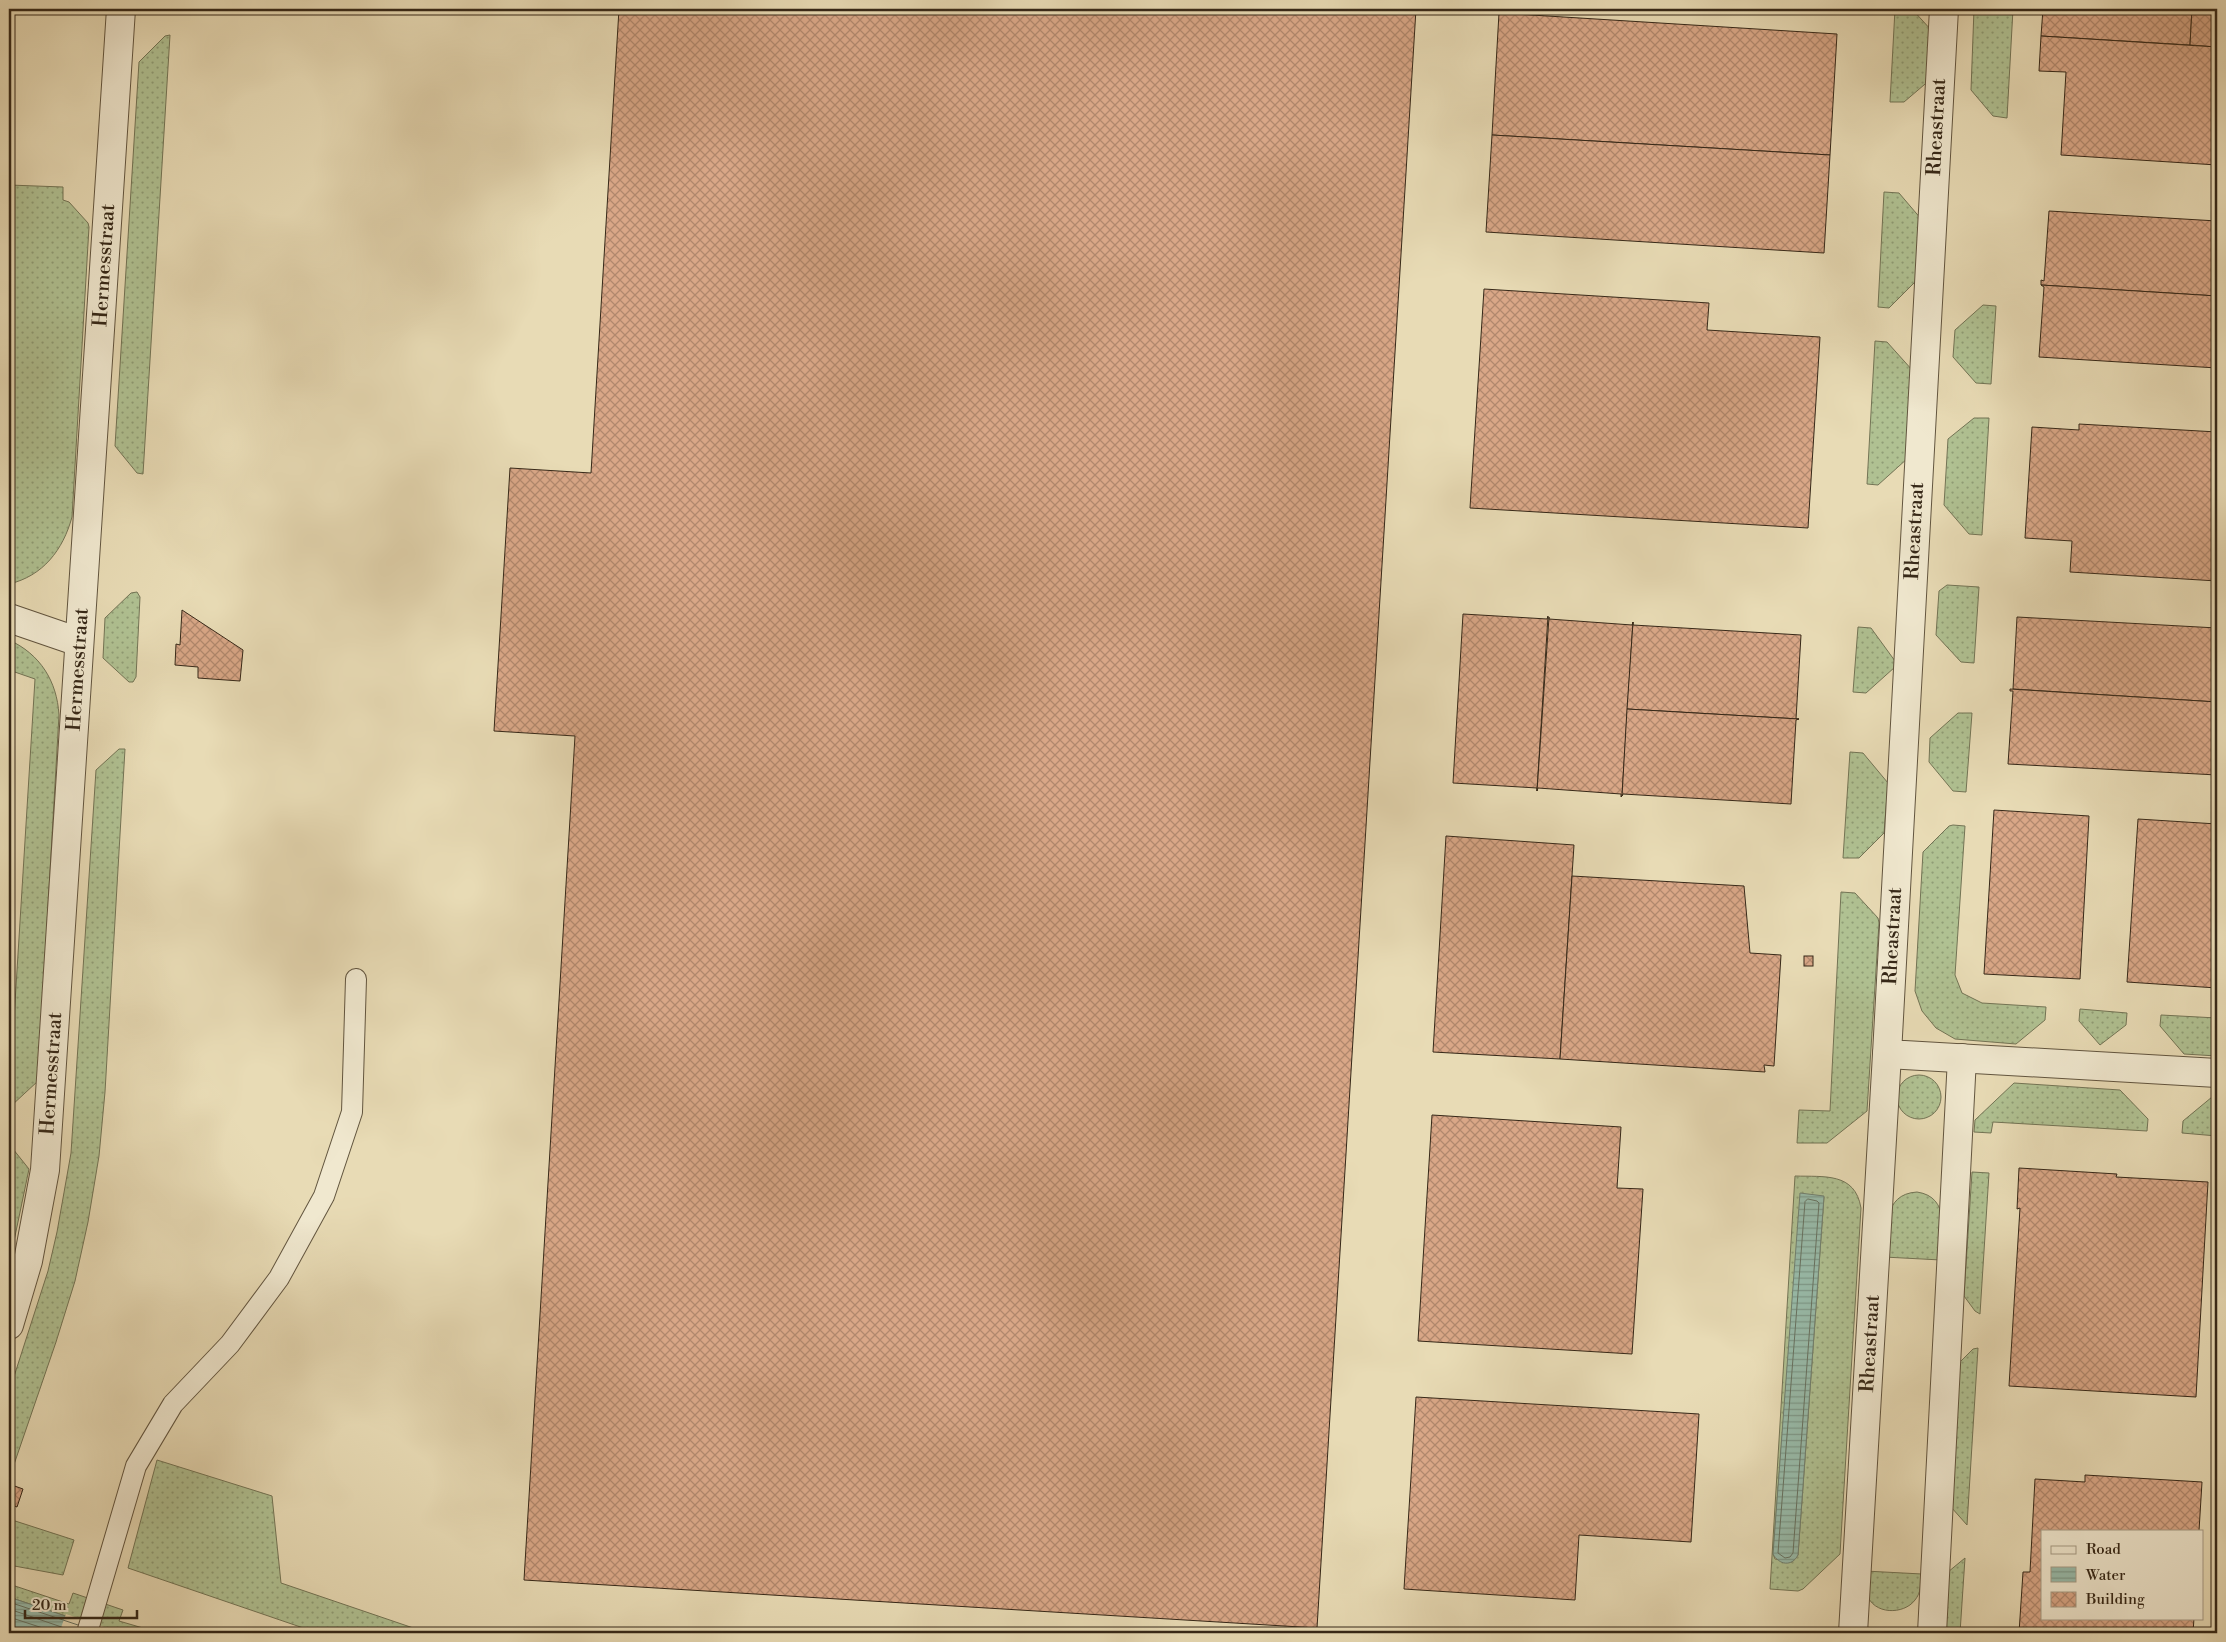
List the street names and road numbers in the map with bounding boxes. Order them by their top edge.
street label: Rheastraat [1922,77,1952,177]
street label: Hermesstraat [88,203,121,328]
street label: Rheastraat [1900,481,1930,581]
street label: Hermesstraat [61,607,94,732]
street label: Rheastraat [1878,886,1908,986]
street label: Hermesstraat [35,1011,68,1136]
street label: Rheastraat [1855,1294,1885,1393]

